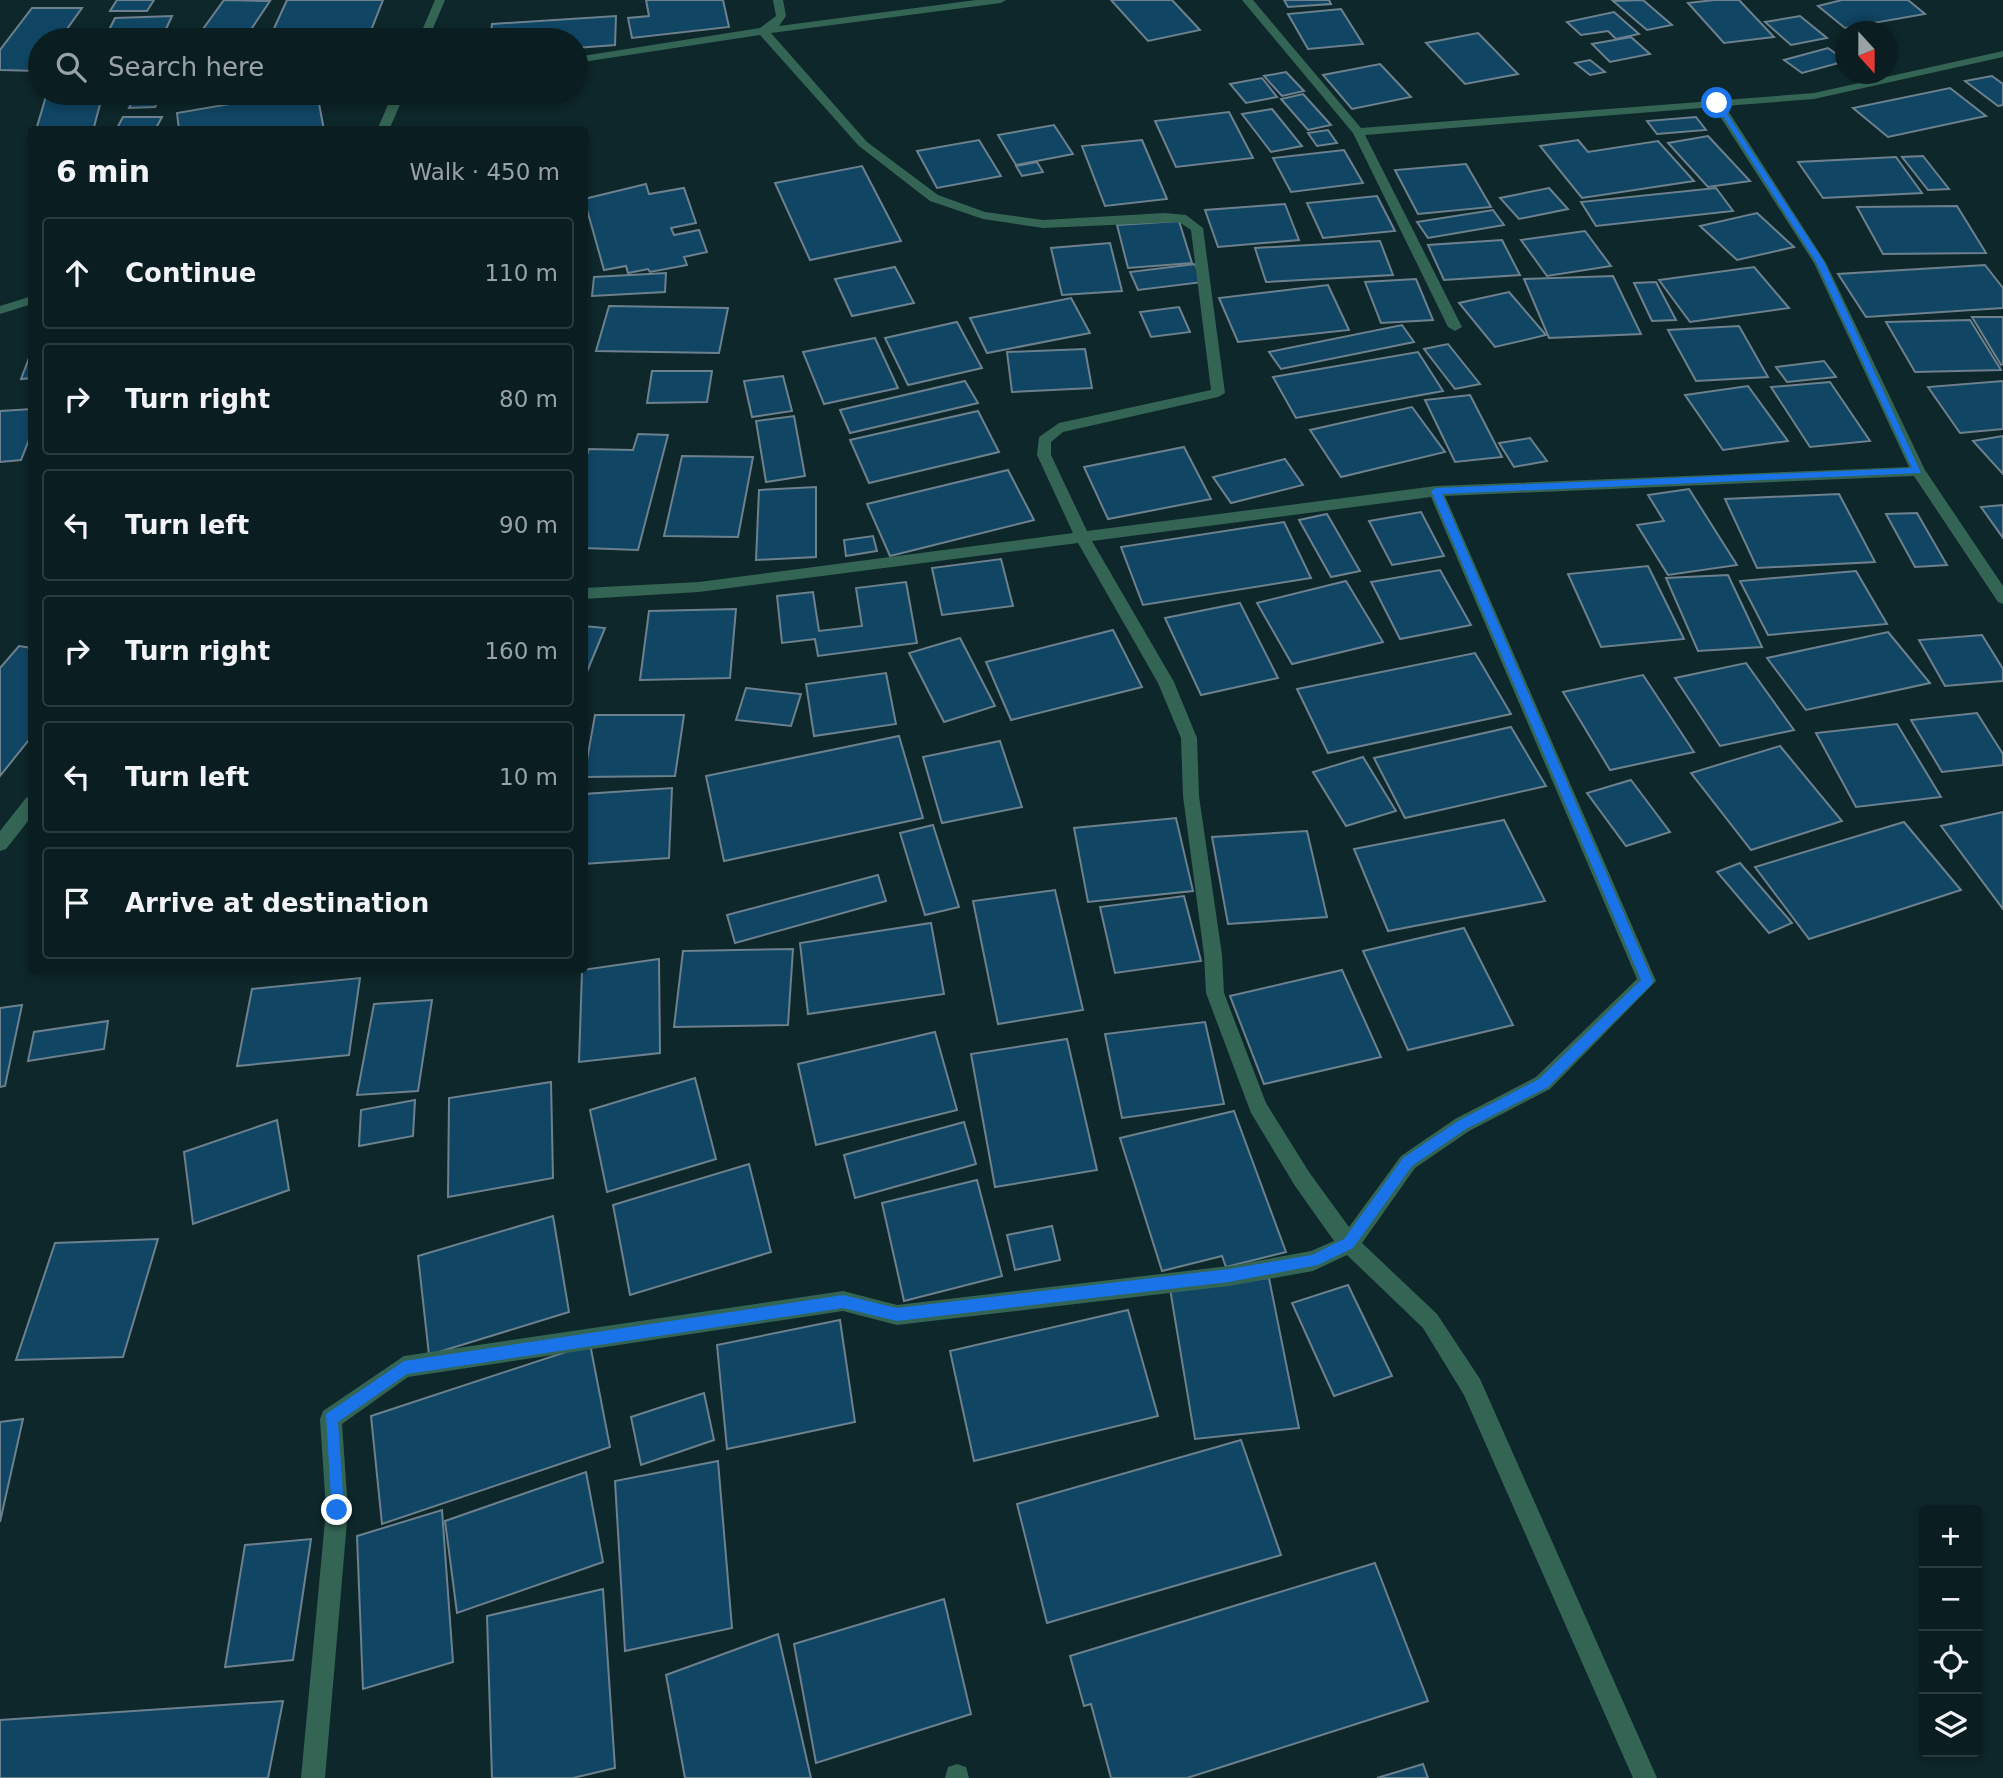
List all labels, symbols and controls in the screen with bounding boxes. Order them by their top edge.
north arrow [1835,21,1898,84]
search box [28,28,588,105]
icon: search [52,48,90,86]
text: Search here [108,52,264,82]
route start [1701,87,1732,118]
text: 6 min [56,154,150,189]
text: Walk · 450 m [409,159,560,185]
icon: ahead [58,254,96,292]
text: Continue [125,258,256,288]
text: 110 m [484,260,558,286]
icon: right [58,380,96,418]
text: Turn right [125,384,270,414]
text: 80 m [499,386,558,412]
icon: left [58,506,96,544]
text: Turn left [125,510,249,540]
text: 90 m [499,512,558,538]
icon: right [58,632,96,670]
text: Turn right [125,636,270,666]
text: 160 m [484,638,558,664]
icon: left [58,758,96,796]
text: Turn left [125,762,249,792]
text: 10 m [499,764,558,790]
icon: arrive [58,884,96,922]
text: Arrive at destination [125,888,429,918]
route end [321,1494,352,1525]
map controls [1919,1505,1982,1757]
button: + [1919,1505,1982,1568]
button: − [1919,1568,1982,1631]
button: locate [1919,1631,1982,1694]
button: layers [1919,1694,1982,1757]

